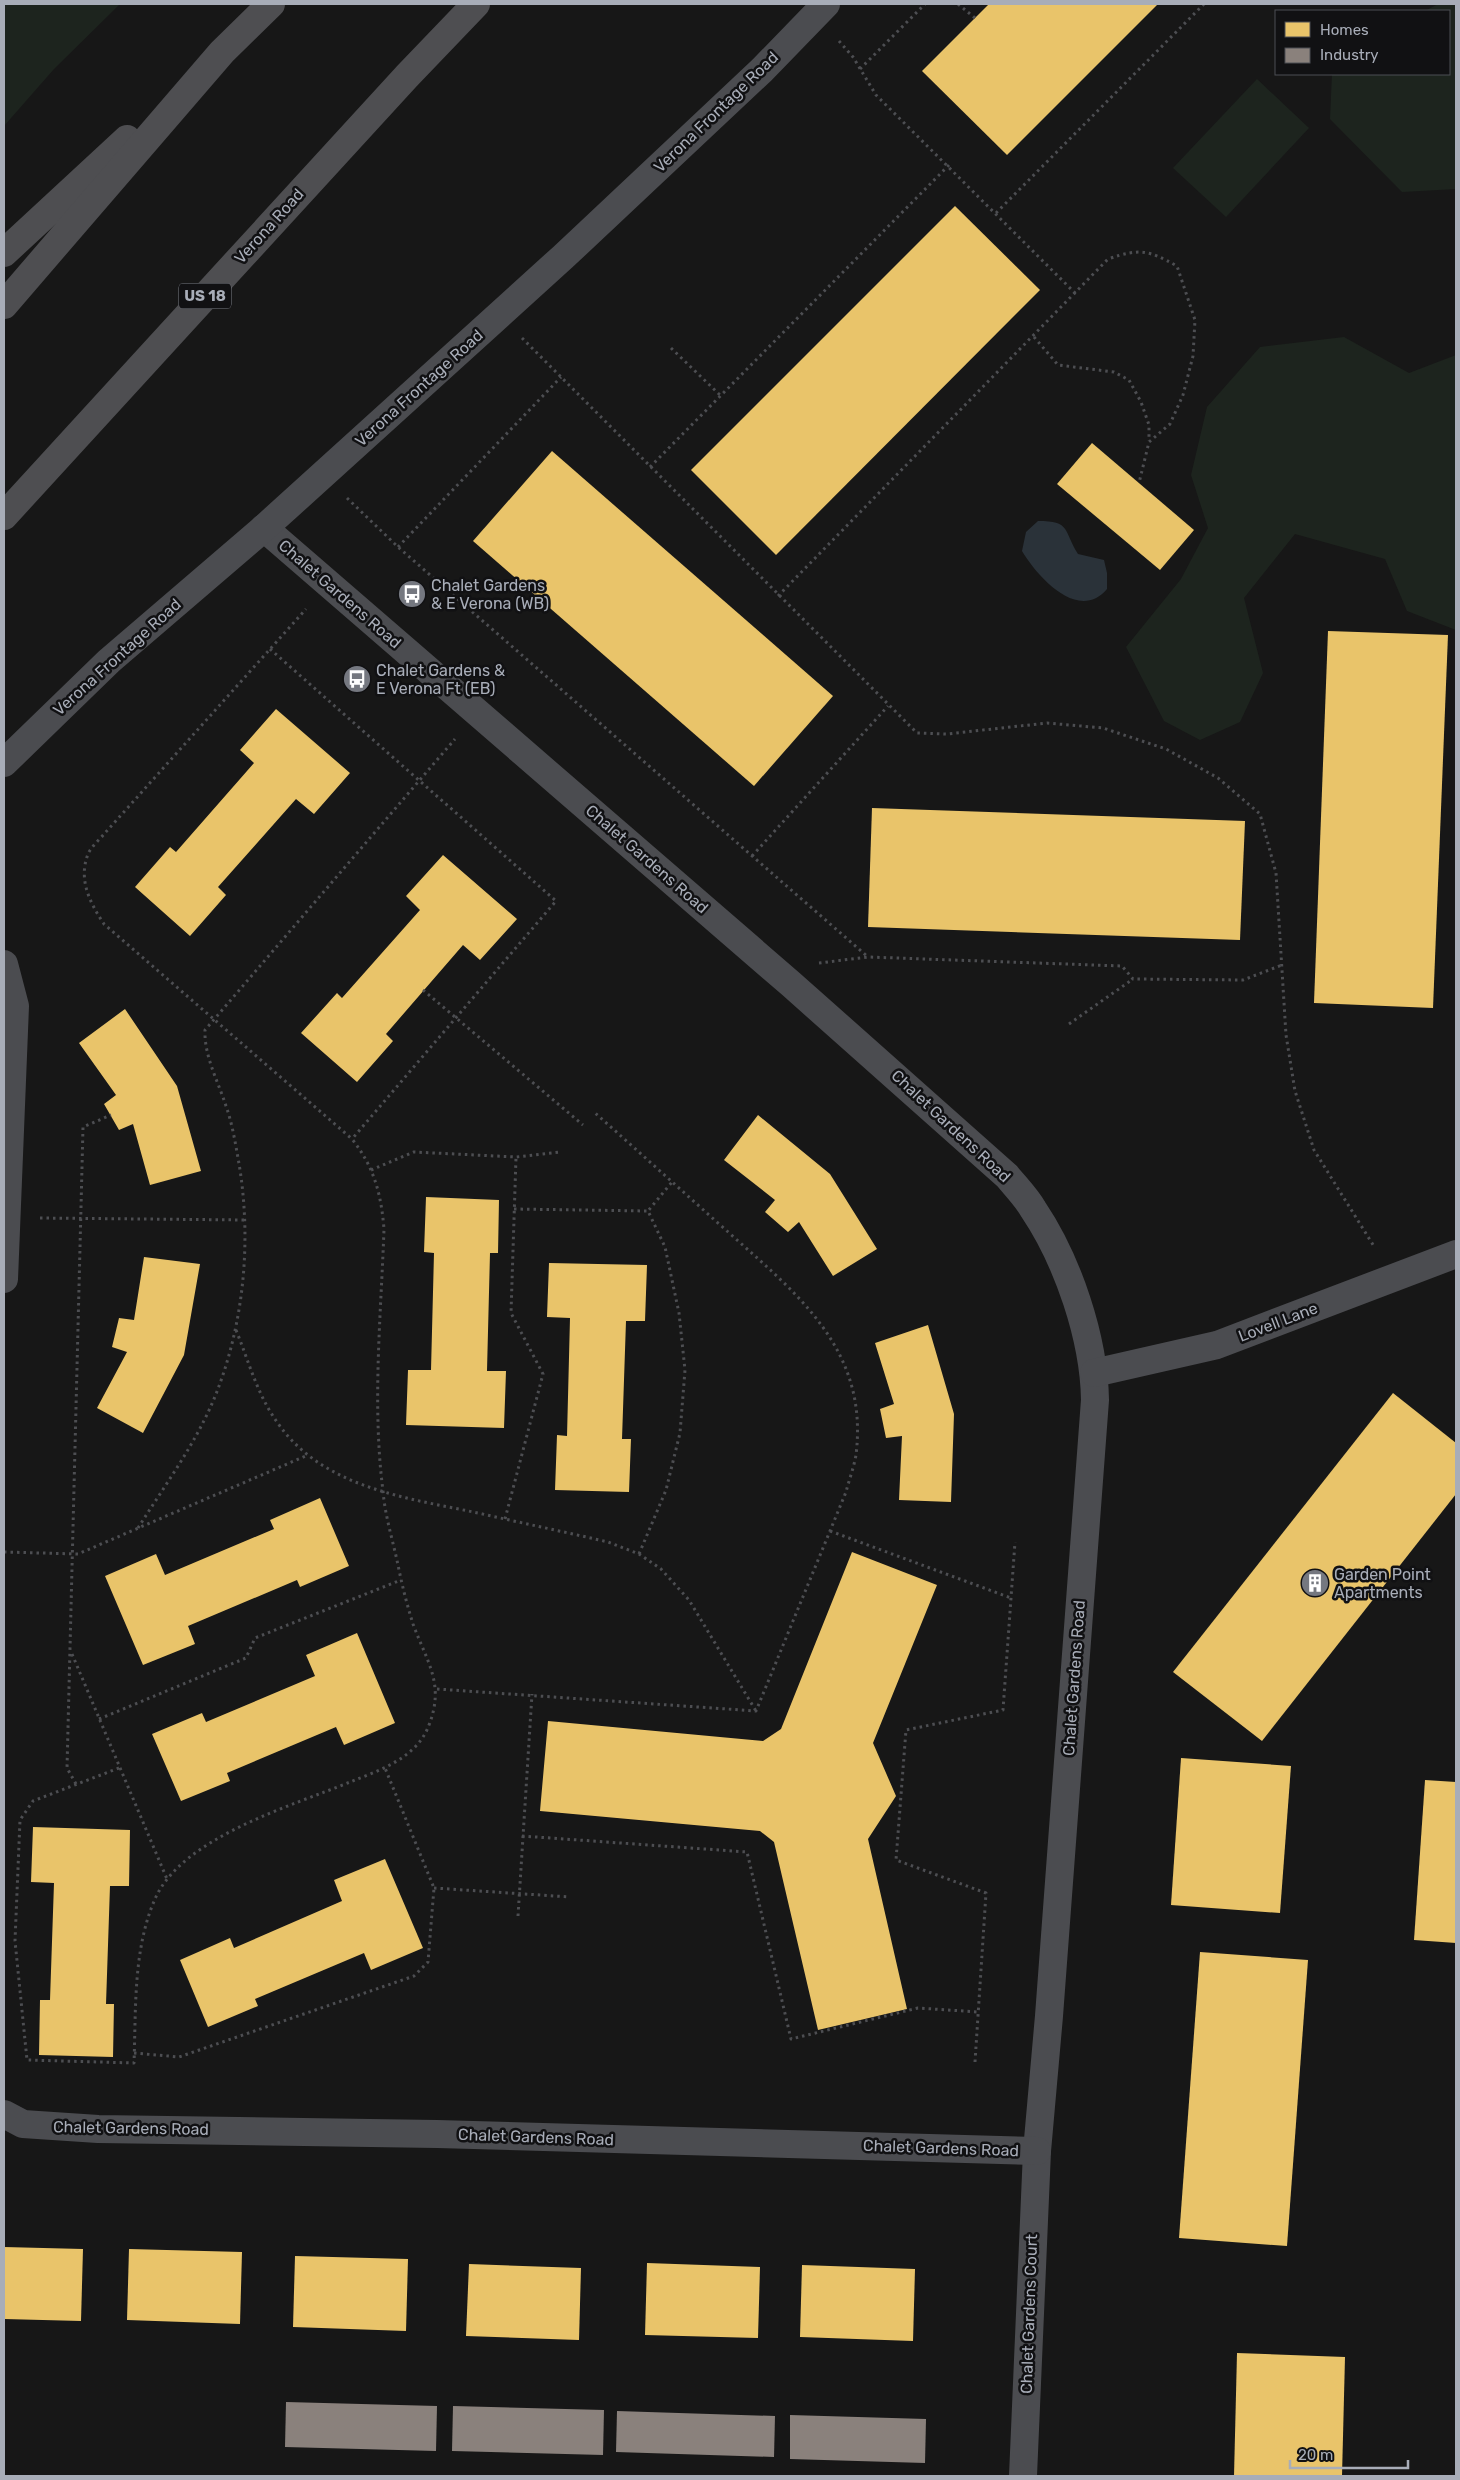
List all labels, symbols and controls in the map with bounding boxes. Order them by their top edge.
legend [1275,10,1450,75]
text: Homes [1320,21,1369,39]
text: Industry [1320,46,1379,64]
street label: Verona Frontage Road [650,48,782,176]
street label: Verona Road [230,185,308,267]
road number: US 18 [179,284,231,308]
street label: Verona Frontage Road [351,326,487,450]
street label: Chalet Gardens Road [275,536,405,652]
place label: Chalet Gardens & E Verona (WB) [431,576,549,613]
bus stop icon: Chalet Gardens & E Verona (WB) [397,579,427,609]
street label: Verona Frontage Road [49,595,185,719]
place label: Chalet Gardens & E Verona Ft (EB) [376,661,505,698]
bus stop icon: Chalet Gardens & E Verona Ft (EB) [342,664,372,694]
street label: Chalet Gardens Road [582,801,712,917]
street label: Chalet Gardens Road [887,1066,1015,1186]
street label: Lovell Lane [1236,1298,1320,1346]
place label: Garden Point Apartments [1334,1565,1431,1602]
building icon: Garden Point Apartments [1300,1568,1330,1598]
street label: Chalet Gardens Road [1059,1600,1089,1756]
street label: Chalet Gardens Road [53,2117,209,2139]
street label: Chalet Gardens Road [458,2125,614,2149]
street label: Chalet Gardens Road [863,2136,1019,2160]
street label: Chalet Gardens Court [1017,2234,1041,2394]
scale bar [1290,2438,1408,2470]
text: 20 m [1298,2446,1333,2464]

